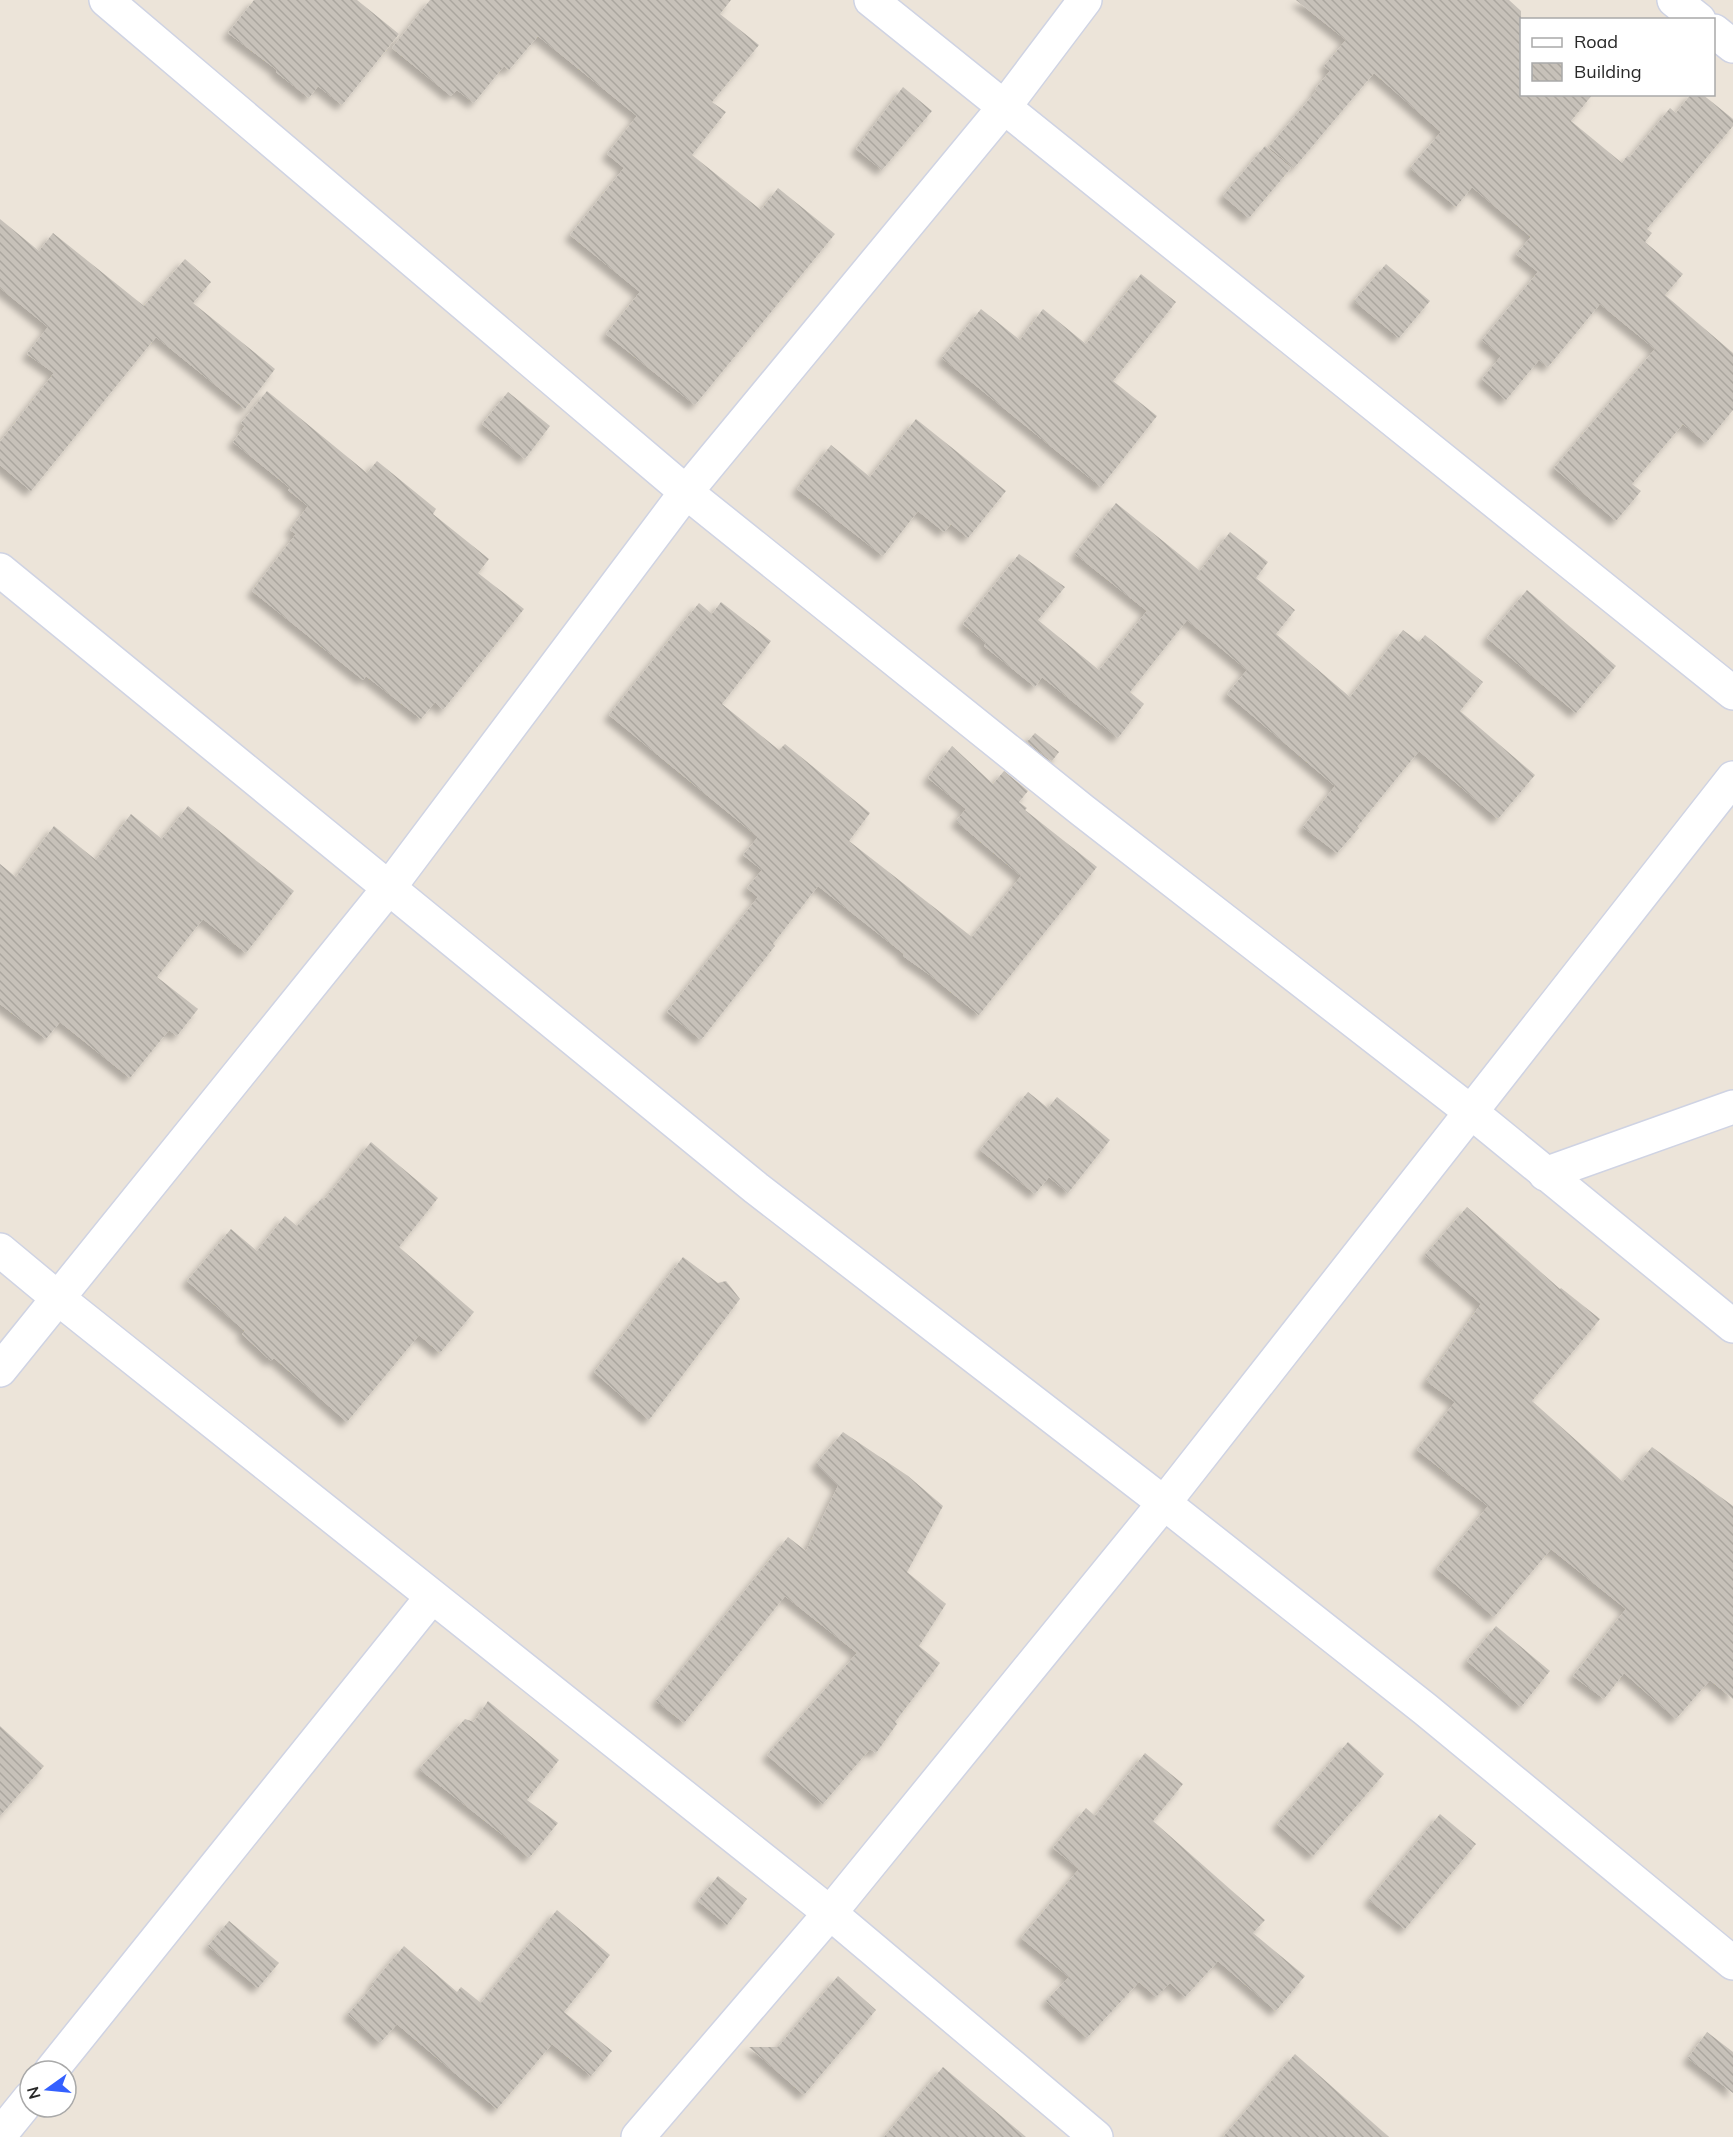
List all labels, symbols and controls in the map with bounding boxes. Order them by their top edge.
legend [1520,18,1715,96]
text: Road [1574,30,1618,53]
text: Building [1574,60,1642,83]
north arrow [18,2059,78,2119]
text: N [22,2084,45,2101]

